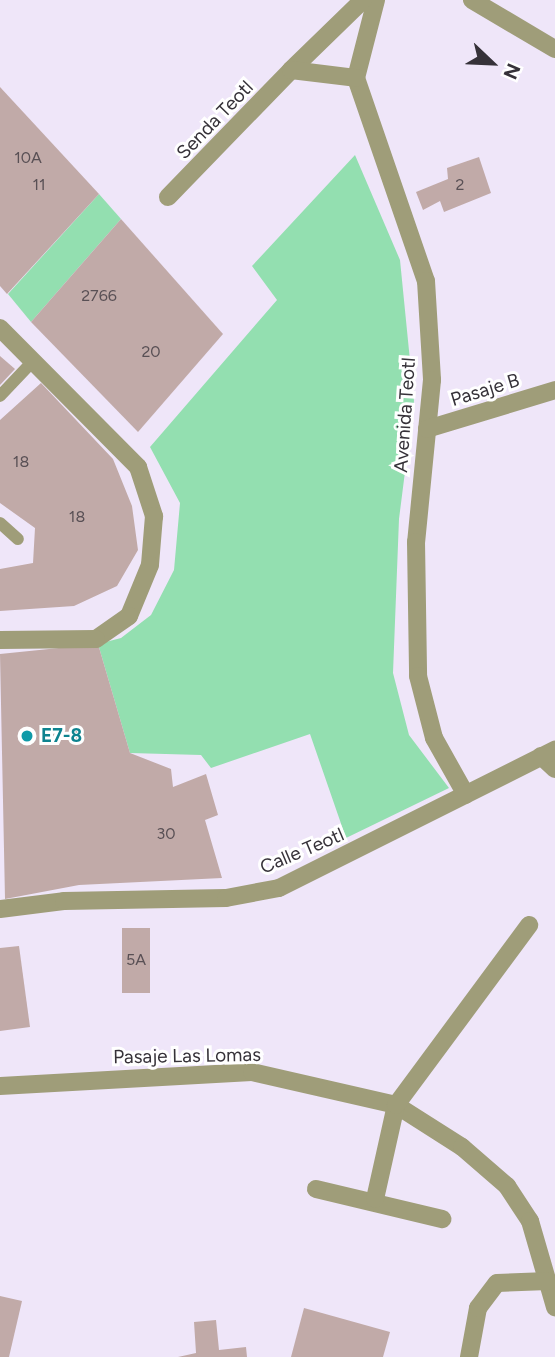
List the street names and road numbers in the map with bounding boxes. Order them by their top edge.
street label: Senda Teotl [172,76,258,164]
street label: Avenida Teotl [390,357,420,473]
street label: Pasaje B [448,369,522,411]
street label: Calle Teotl [257,823,347,879]
street label: Pasaje Las Lomas [113,1043,261,1069]

